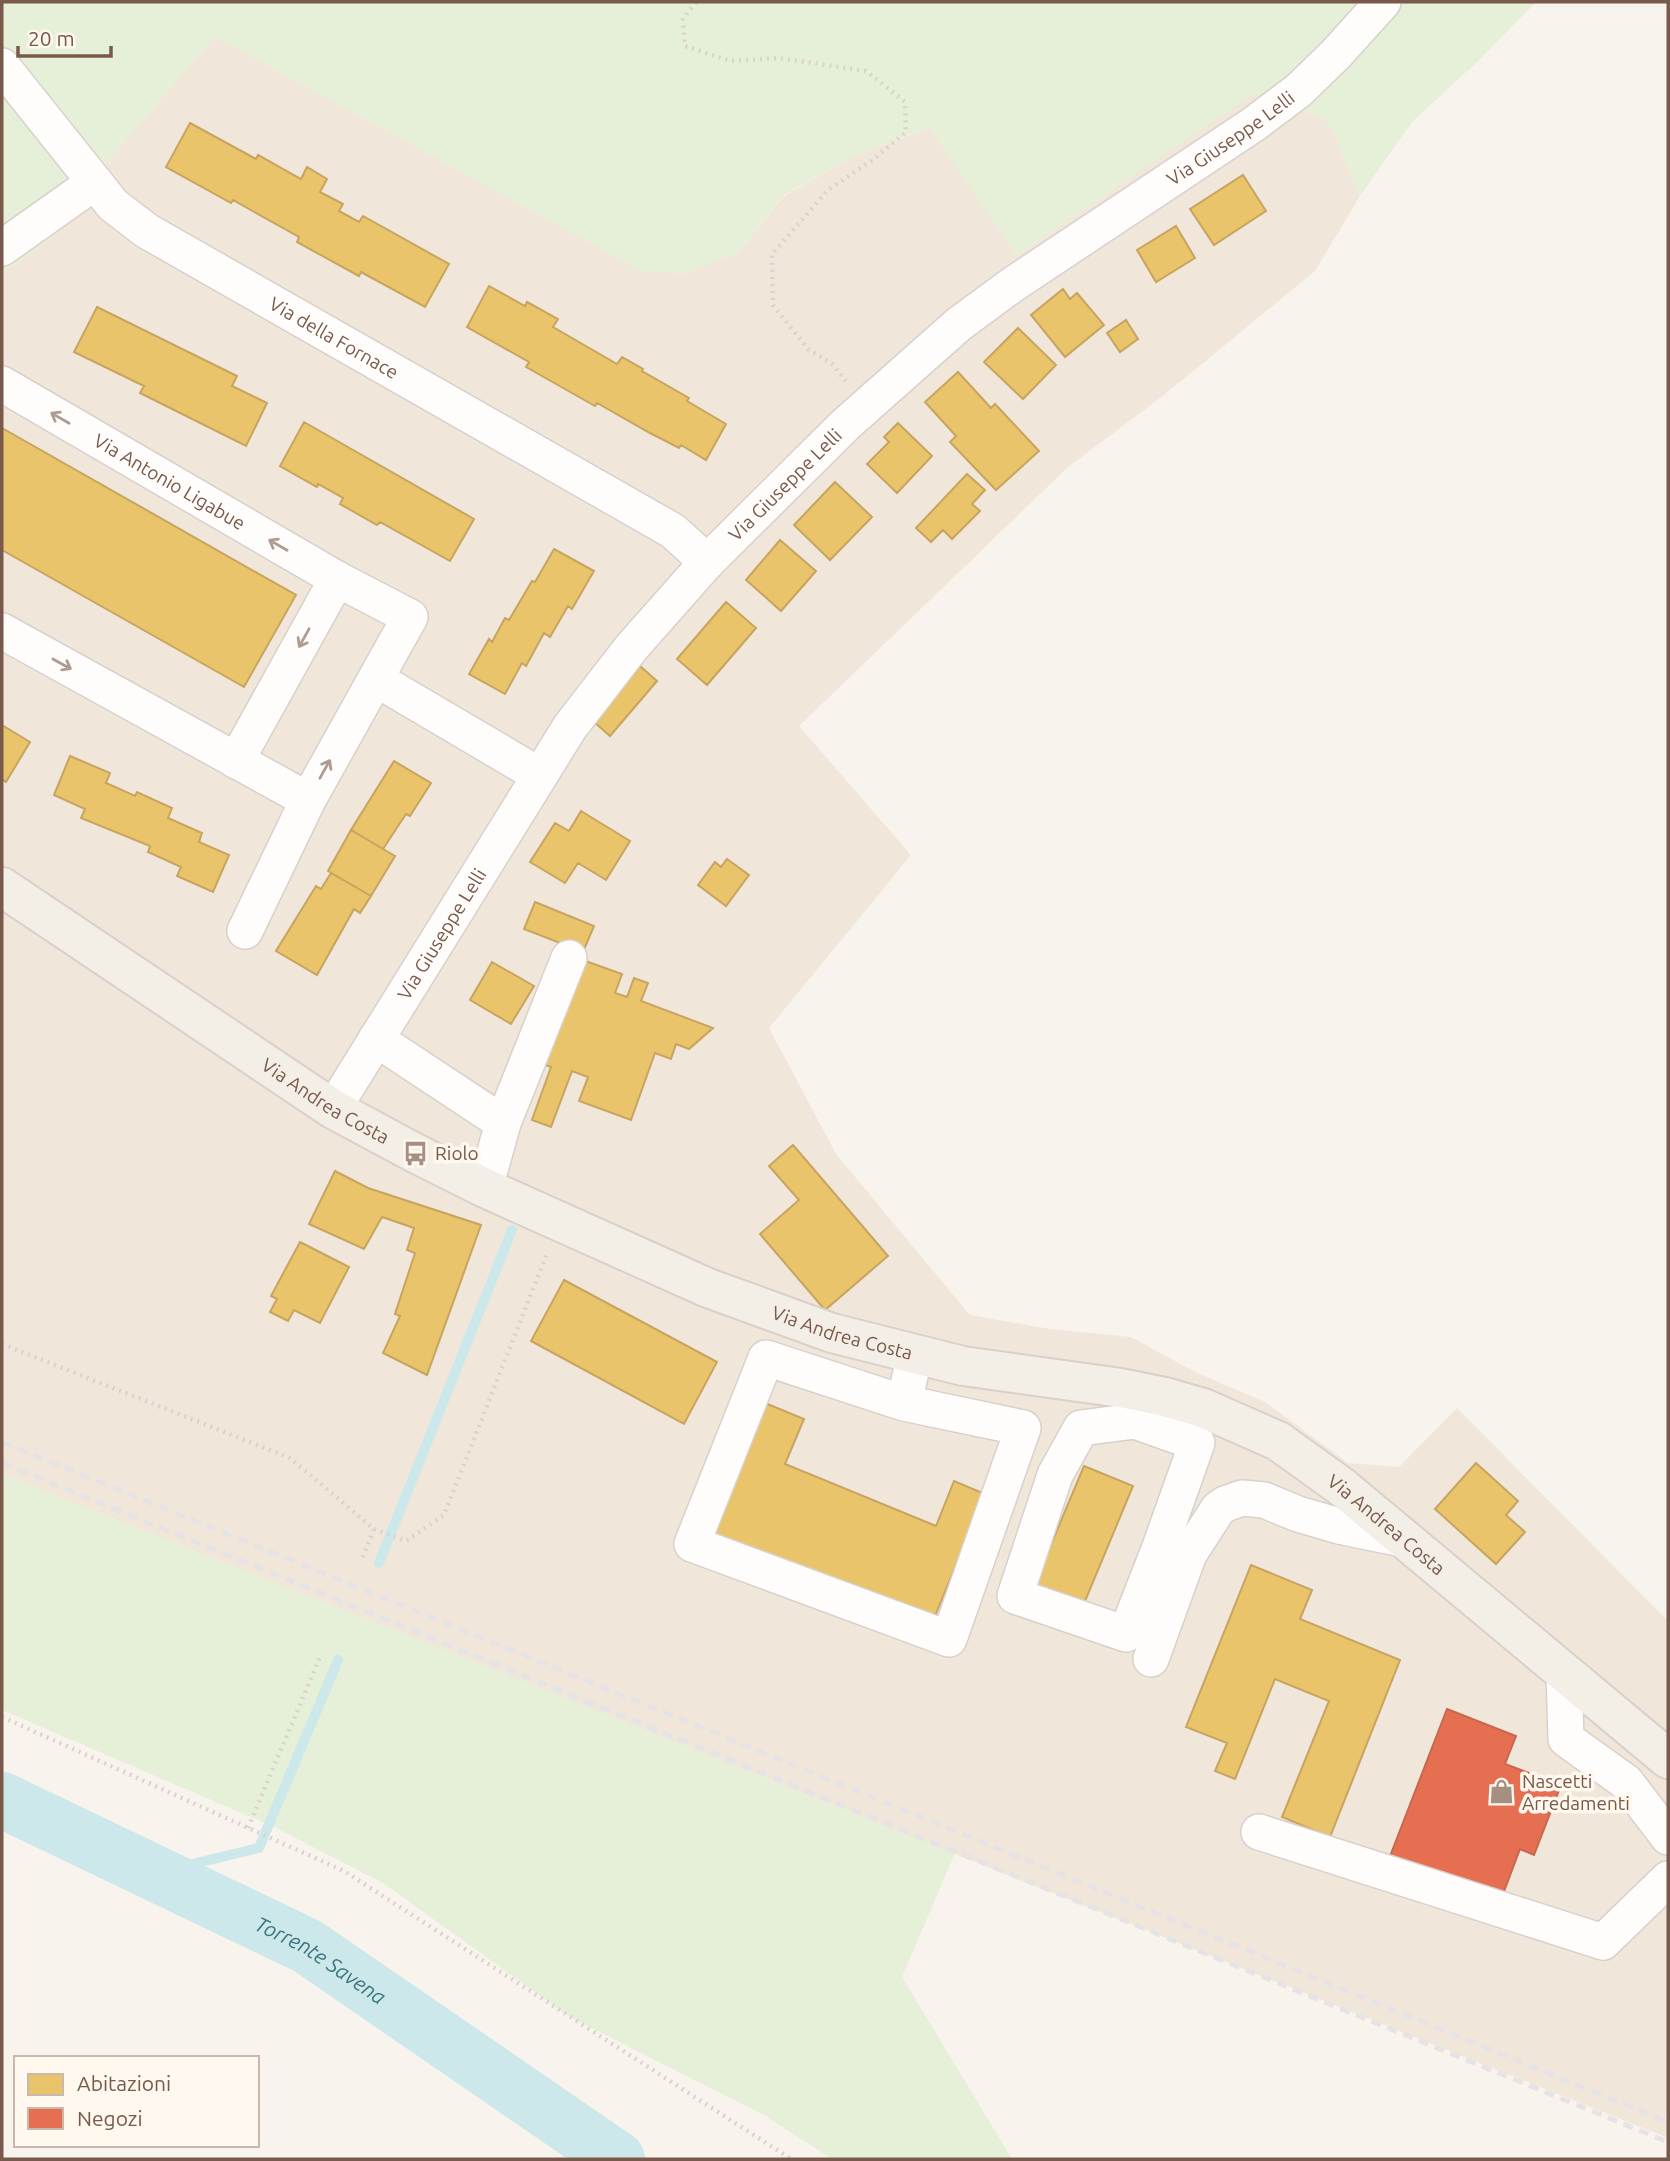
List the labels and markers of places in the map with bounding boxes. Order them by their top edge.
bus stop icon: Riolo [401,1139,429,1167]
place label: Riolo [435,1142,479,1164]
place label: Nascetti Arredamenti [1522,1770,1630,1814]
shop icon: Nascetti Arredamenti [1488,1778,1516,1806]

